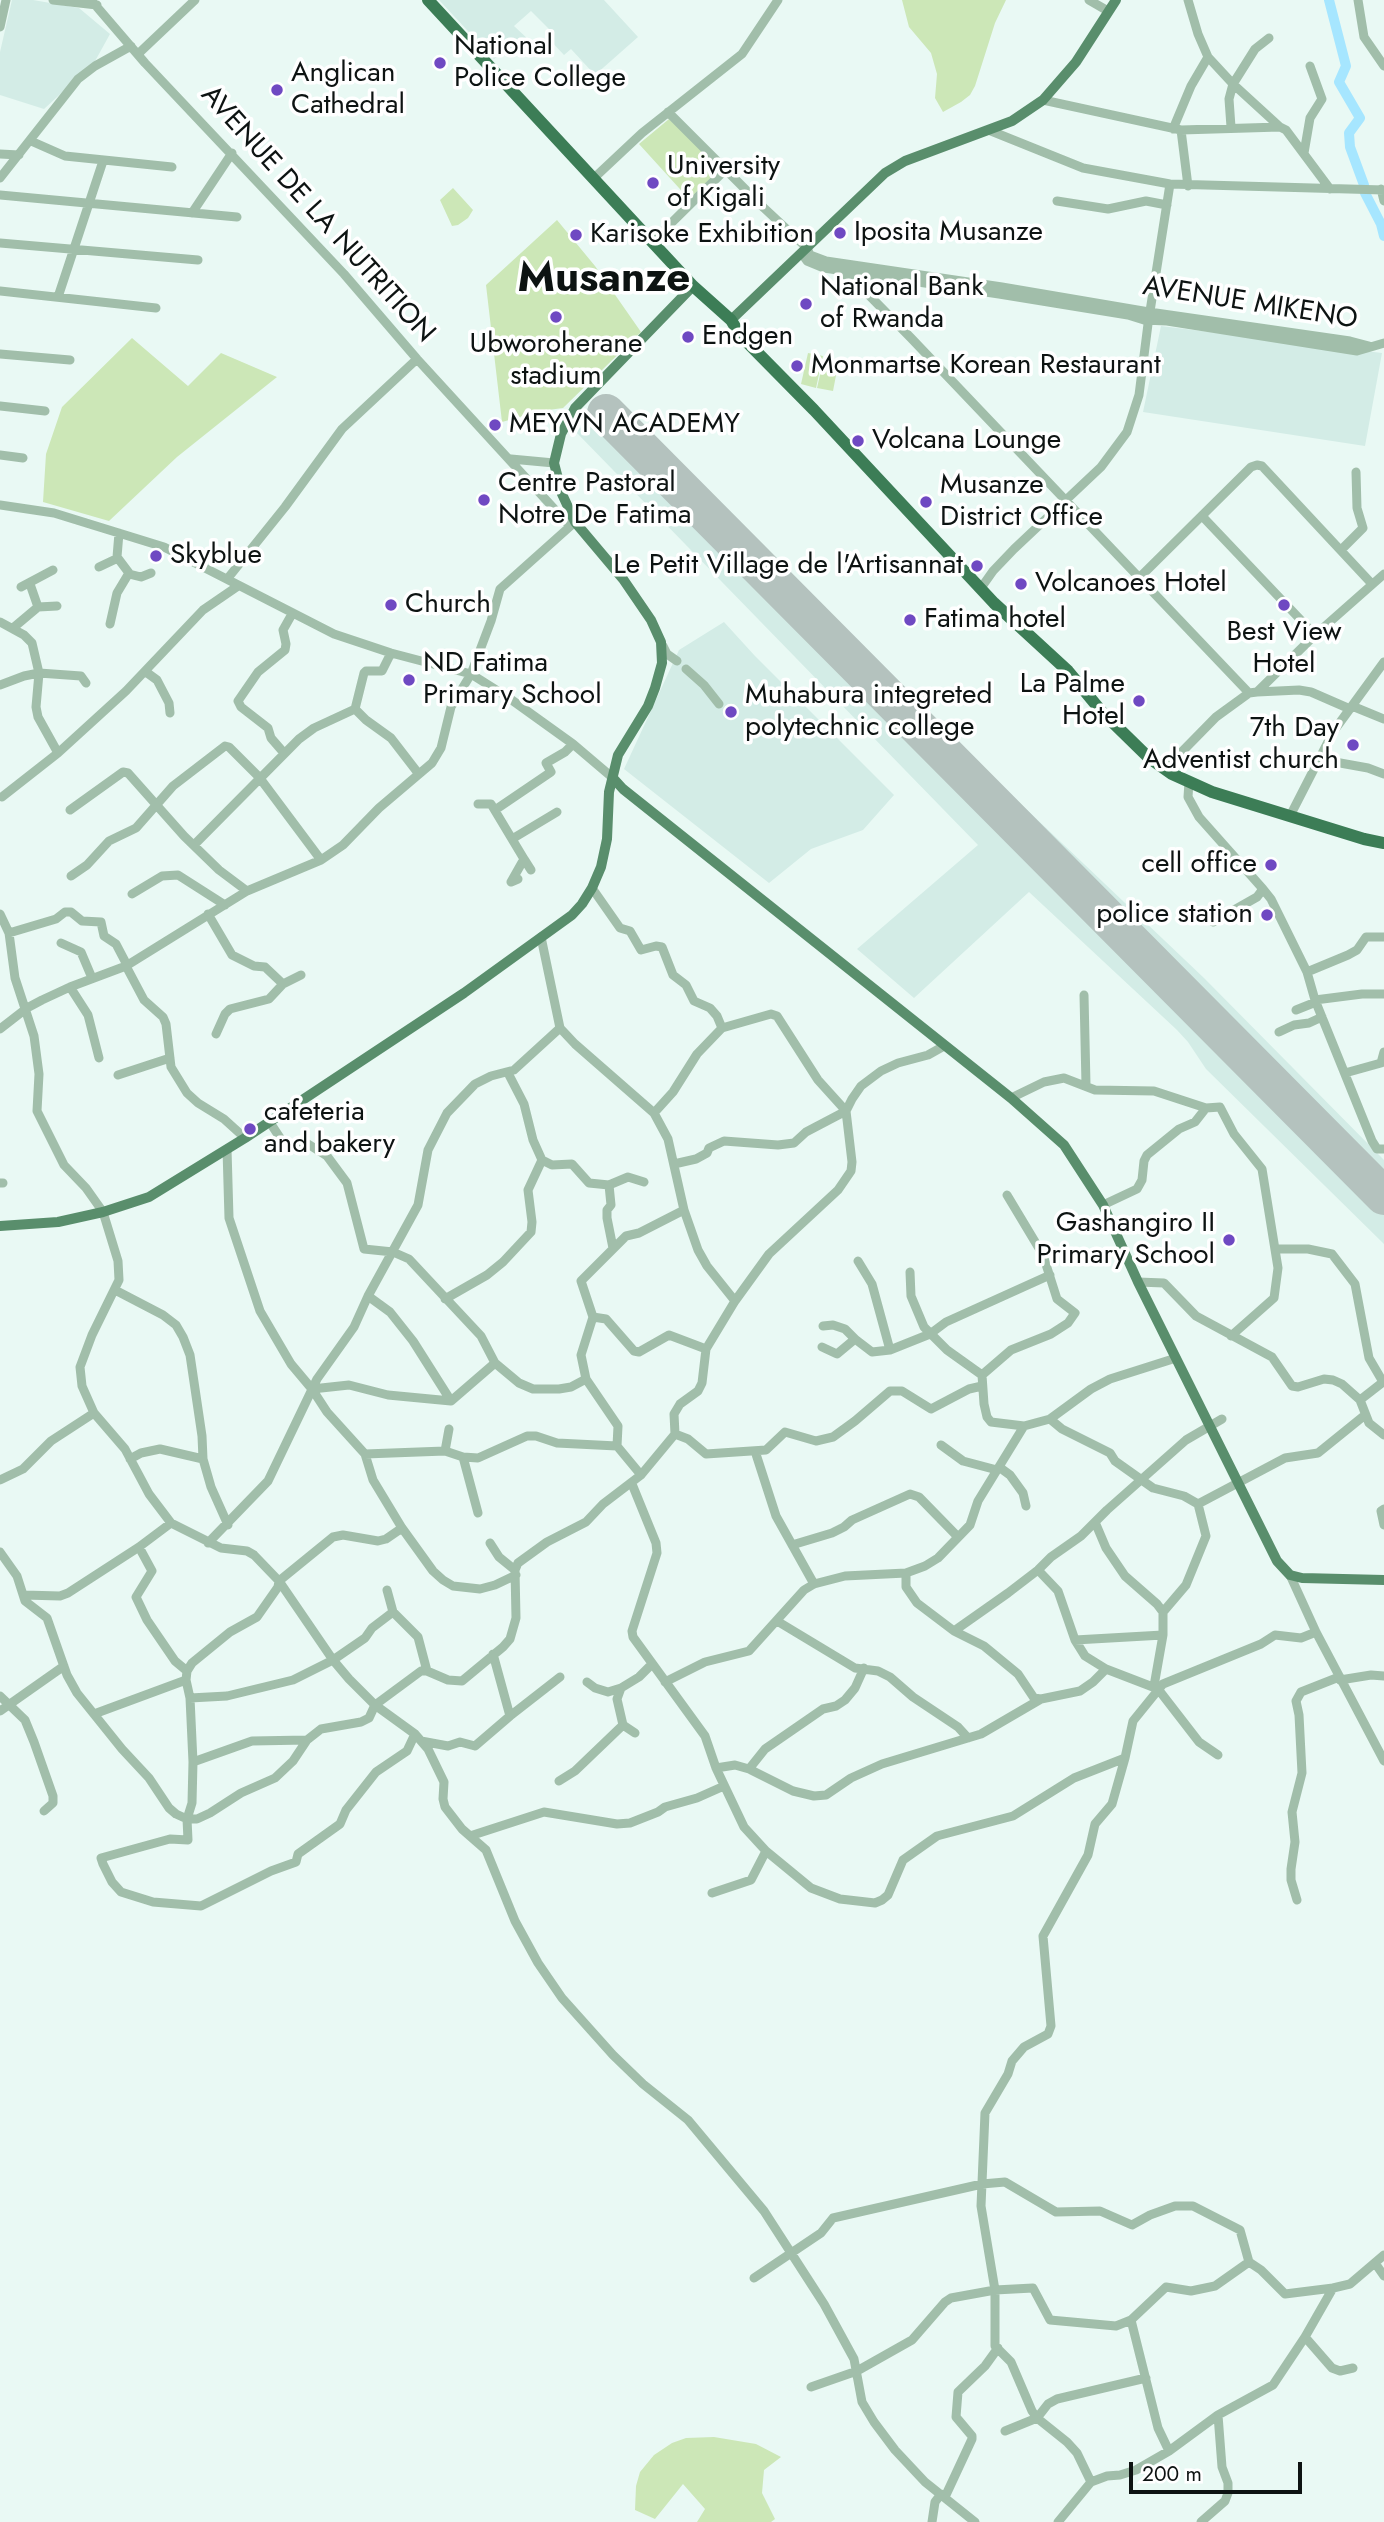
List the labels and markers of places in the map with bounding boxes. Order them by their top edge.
place label: National Police College [454,30,626,96]
marker: National Police College [432,55,448,71]
place label: Anglican Cathedral [291,57,405,123]
marker: Anglican Cathedral [269,82,285,98]
place label: University of Kigali [667,150,780,216]
marker: University of Kigali [645,175,661,191]
place label: Iposita Musanze [854,216,1043,250]
place label: Karisoke Exhibition [590,218,814,252]
marker: Iposita Musanze [832,225,848,241]
marker: Karisoke Exhibition [568,227,584,243]
place label: National Bank of Rwanda [820,271,984,337]
marker: National Bank of Rwanda [798,296,814,312]
marker: Ubworoherane stadium [548,309,564,325]
place label: Endgen [702,320,793,354]
place label: Ubworoherane stadium [470,328,642,394]
marker: Endgen [680,329,696,345]
place label: Monmartse Korean Restaurant [811,349,1161,383]
marker: Monmartse Korean Restaurant [789,358,805,374]
place label: MEYVN ACADEMY [509,408,740,442]
marker: MEYVN ACADEMY [487,417,503,433]
place label: Volcana Lounge [872,424,1061,458]
marker: Volcana Lounge [850,433,866,449]
place label: Centre Pastoral Notre De Fatima [498,467,692,533]
place label: Musanze District Office [940,469,1103,535]
marker: Centre Pastoral Notre De Fatima [476,492,492,508]
marker: Musanze District Office [918,494,934,510]
place label: Skyblue [170,539,262,573]
marker: Skyblue [148,548,164,564]
place label: Le Petit Village de l'Artisannat [613,549,963,583]
marker: Le Petit Village de l'Artisannat [969,558,985,574]
place label: Volcanoes Hotel [1035,567,1227,601]
marker: Volcanoes Hotel [1013,576,1029,592]
place label: Church [405,588,491,622]
marker: Church [383,597,399,613]
marker: Best View Hotel [1276,597,1292,613]
place label: Fatima hotel [924,603,1066,637]
marker: Fatima hotel [902,612,918,628]
place label: Best View Hotel [1226,616,1342,682]
place label: ND Fatima Primary School [423,647,602,713]
place label: La Palme Hotel [1020,668,1125,734]
marker: ND Fatima Primary School [401,672,417,688]
place label: Muhabura integreted polytechnic college [745,679,992,745]
marker: La Palme Hotel [1131,693,1147,709]
marker: Muhabura integreted polytechnic college [723,704,739,720]
place label: 7th Day Adventist church [1143,712,1339,778]
marker: 7th Day Adventist church [1345,737,1361,753]
place label: cell office [1142,848,1257,882]
marker: cell office [1263,857,1279,873]
place label: police station [1096,898,1253,932]
marker: police station [1259,907,1275,923]
place label: cafeteria and bakery [264,1096,395,1162]
marker: cafeteria and bakery [242,1121,258,1137]
place label: Gashangiro II Primary School [1036,1207,1215,1273]
marker: Gashangiro II Primary School [1221,1232,1237,1248]

